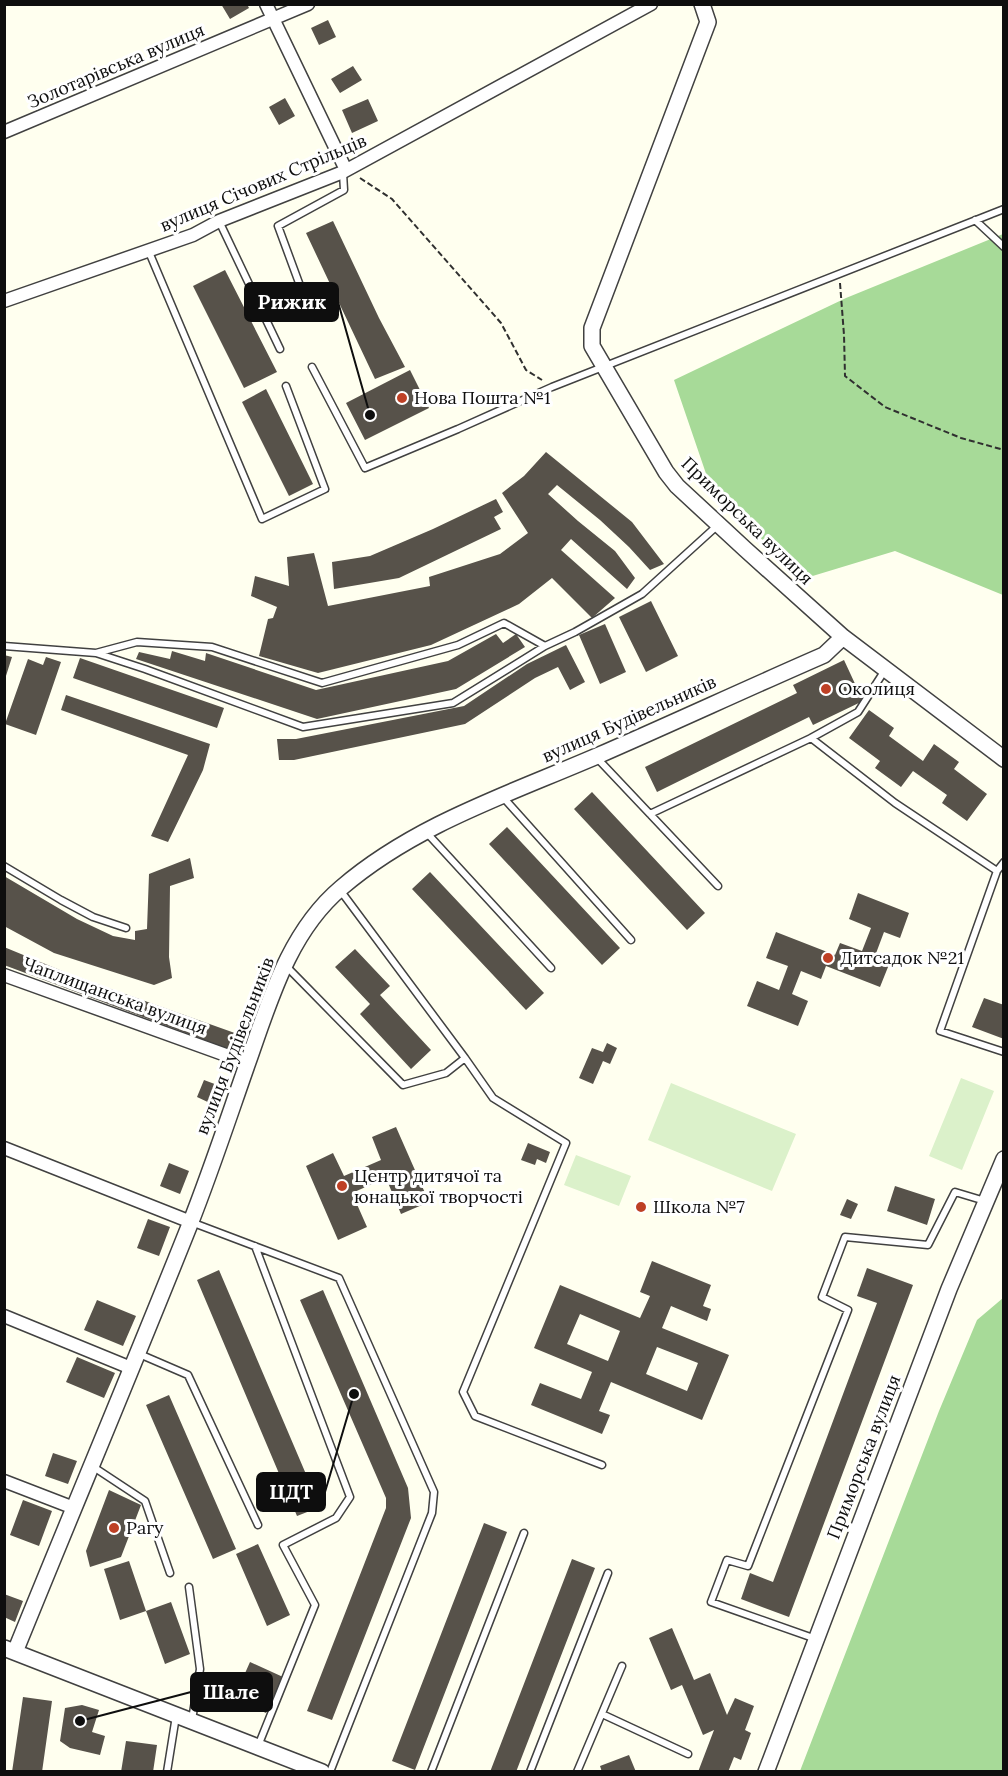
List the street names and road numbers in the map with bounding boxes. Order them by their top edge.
street label: Золотарівська вулиця [24,18,208,113]
street label: вулиця Січових Стрільців [156,129,370,237]
street label: Приморська вулиця [677,452,818,589]
street label: вулиця Будівельників [538,670,719,767]
street label: Чаплищанська вулиця [20,951,210,1040]
street label: вулиця Будівельників [190,954,279,1138]
street label: Приморська вулиця [822,1371,906,1542]

